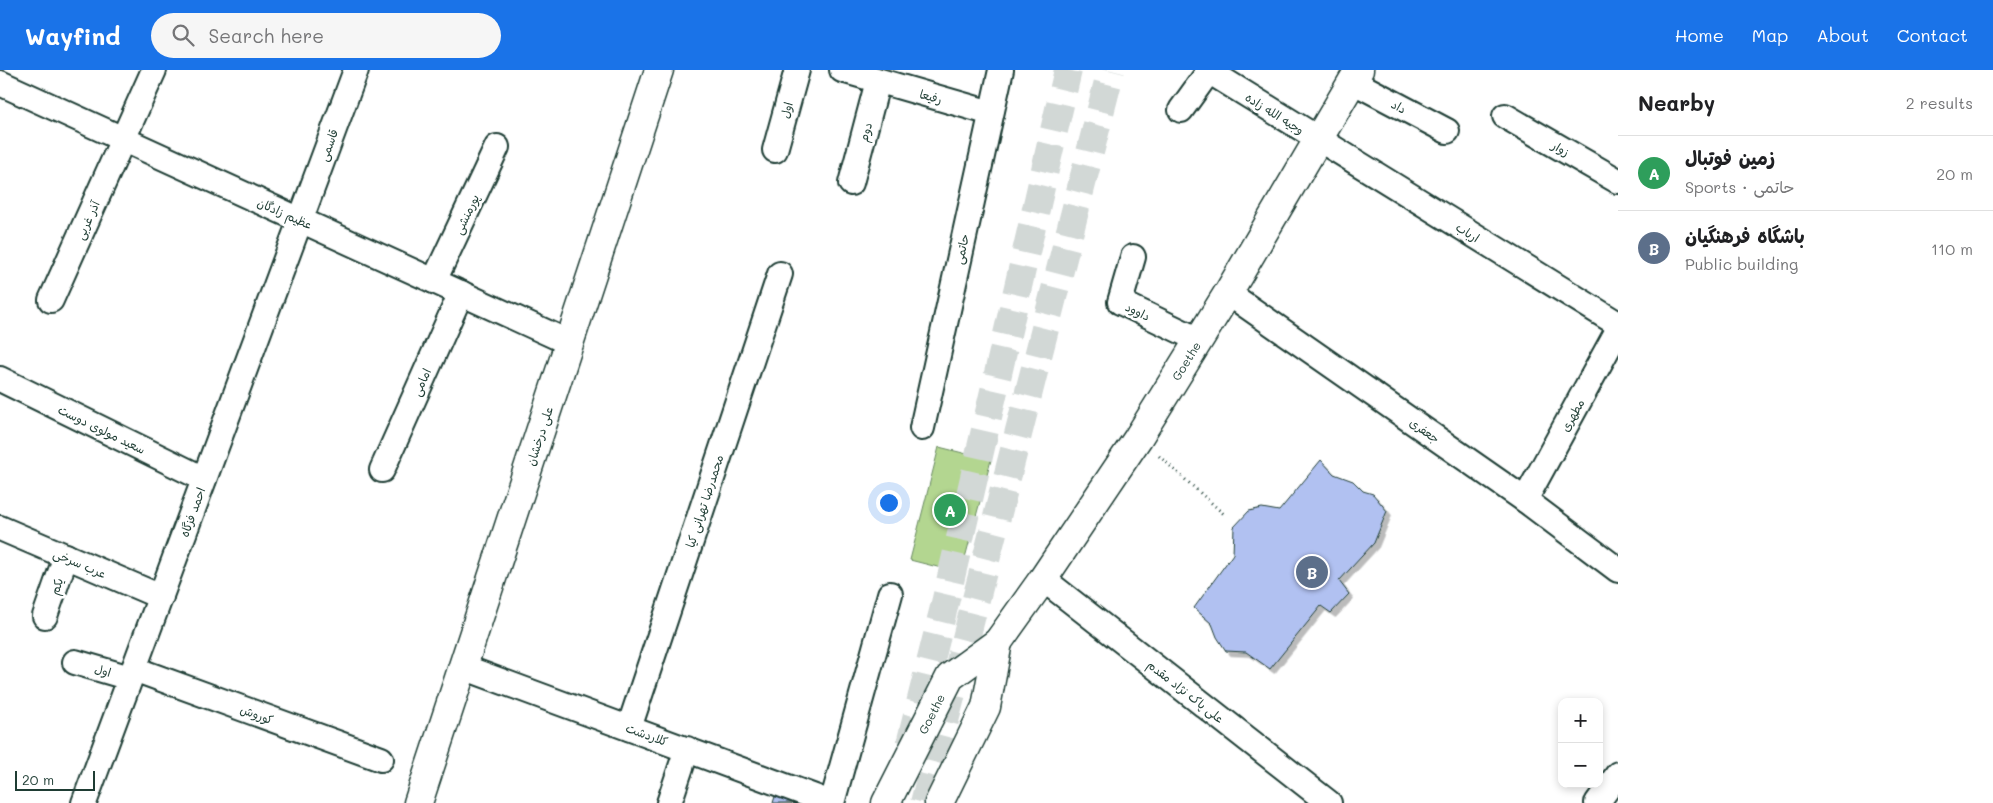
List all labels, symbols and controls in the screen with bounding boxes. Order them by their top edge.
search box [151,13,501,58]
text: Wayfind [25,20,121,51]
icon: search [169,21,197,49]
text: Search here [209,23,324,48]
text: Home [1675,23,1724,47]
text: Map [1752,23,1788,47]
text: About [1816,23,1869,47]
text: Contact [1897,23,1968,47]
street label: رفیعا [918,85,944,107]
street label: وجیه الله زاده [1242,89,1307,138]
text: Nearby [1638,89,1715,116]
text: 2 results [1906,92,1973,113]
street label: داد [1389,95,1409,117]
street label: اول [776,100,797,120]
street label: دوم [855,121,877,144]
street label: قاسمی [315,127,342,164]
street label: زوار [1548,136,1573,160]
text: زمین فوتبال [1685,145,1775,170]
text: A [1648,163,1660,184]
text: 20 m [1936,163,1973,184]
text: Sports · حاتمی [1685,176,1794,197]
street label: پورمنشی [450,191,483,237]
street label: عظیم زادگان [254,194,315,234]
street label: آذر غربی [71,197,104,242]
street label: ارباب [1453,219,1483,246]
text: باشگاه فرهنگیان [1685,223,1805,248]
street label: حاتمی [950,232,973,266]
text: B [1649,238,1659,259]
text: 110 m [1931,238,1973,259]
text: Public building [1685,253,1798,274]
street label: داوود [1123,298,1153,325]
street label: Goethe [1168,338,1204,383]
street label: امامی [408,366,435,399]
street label: مطهری [1556,396,1588,434]
street label: سعید مولوی دوست [55,401,148,458]
street label: علی درخشان [522,404,557,468]
street label: جعفری [1406,414,1443,447]
street label: محمدرضا تهرانی کیا [681,452,728,550]
street label: احمد فزگاه [176,485,208,539]
your location [876,490,902,516]
pin: A [934,491,966,529]
street label: عرب سرخی [51,545,109,582]
pin: B [1296,553,1328,591]
street label: یکم [46,575,68,597]
street label: علی پاک نژاد مقدم [1143,656,1228,728]
street label: اول [93,660,113,681]
street label: Goethe [914,691,948,737]
map controls [1558,698,1603,788]
button: + [1558,698,1603,743]
street label: کوروش [238,701,276,728]
street label: کلاردشت [624,719,670,749]
button: − [1558,743,1603,788]
scale bar [15,768,95,791]
text: 20 m [22,770,54,789]

